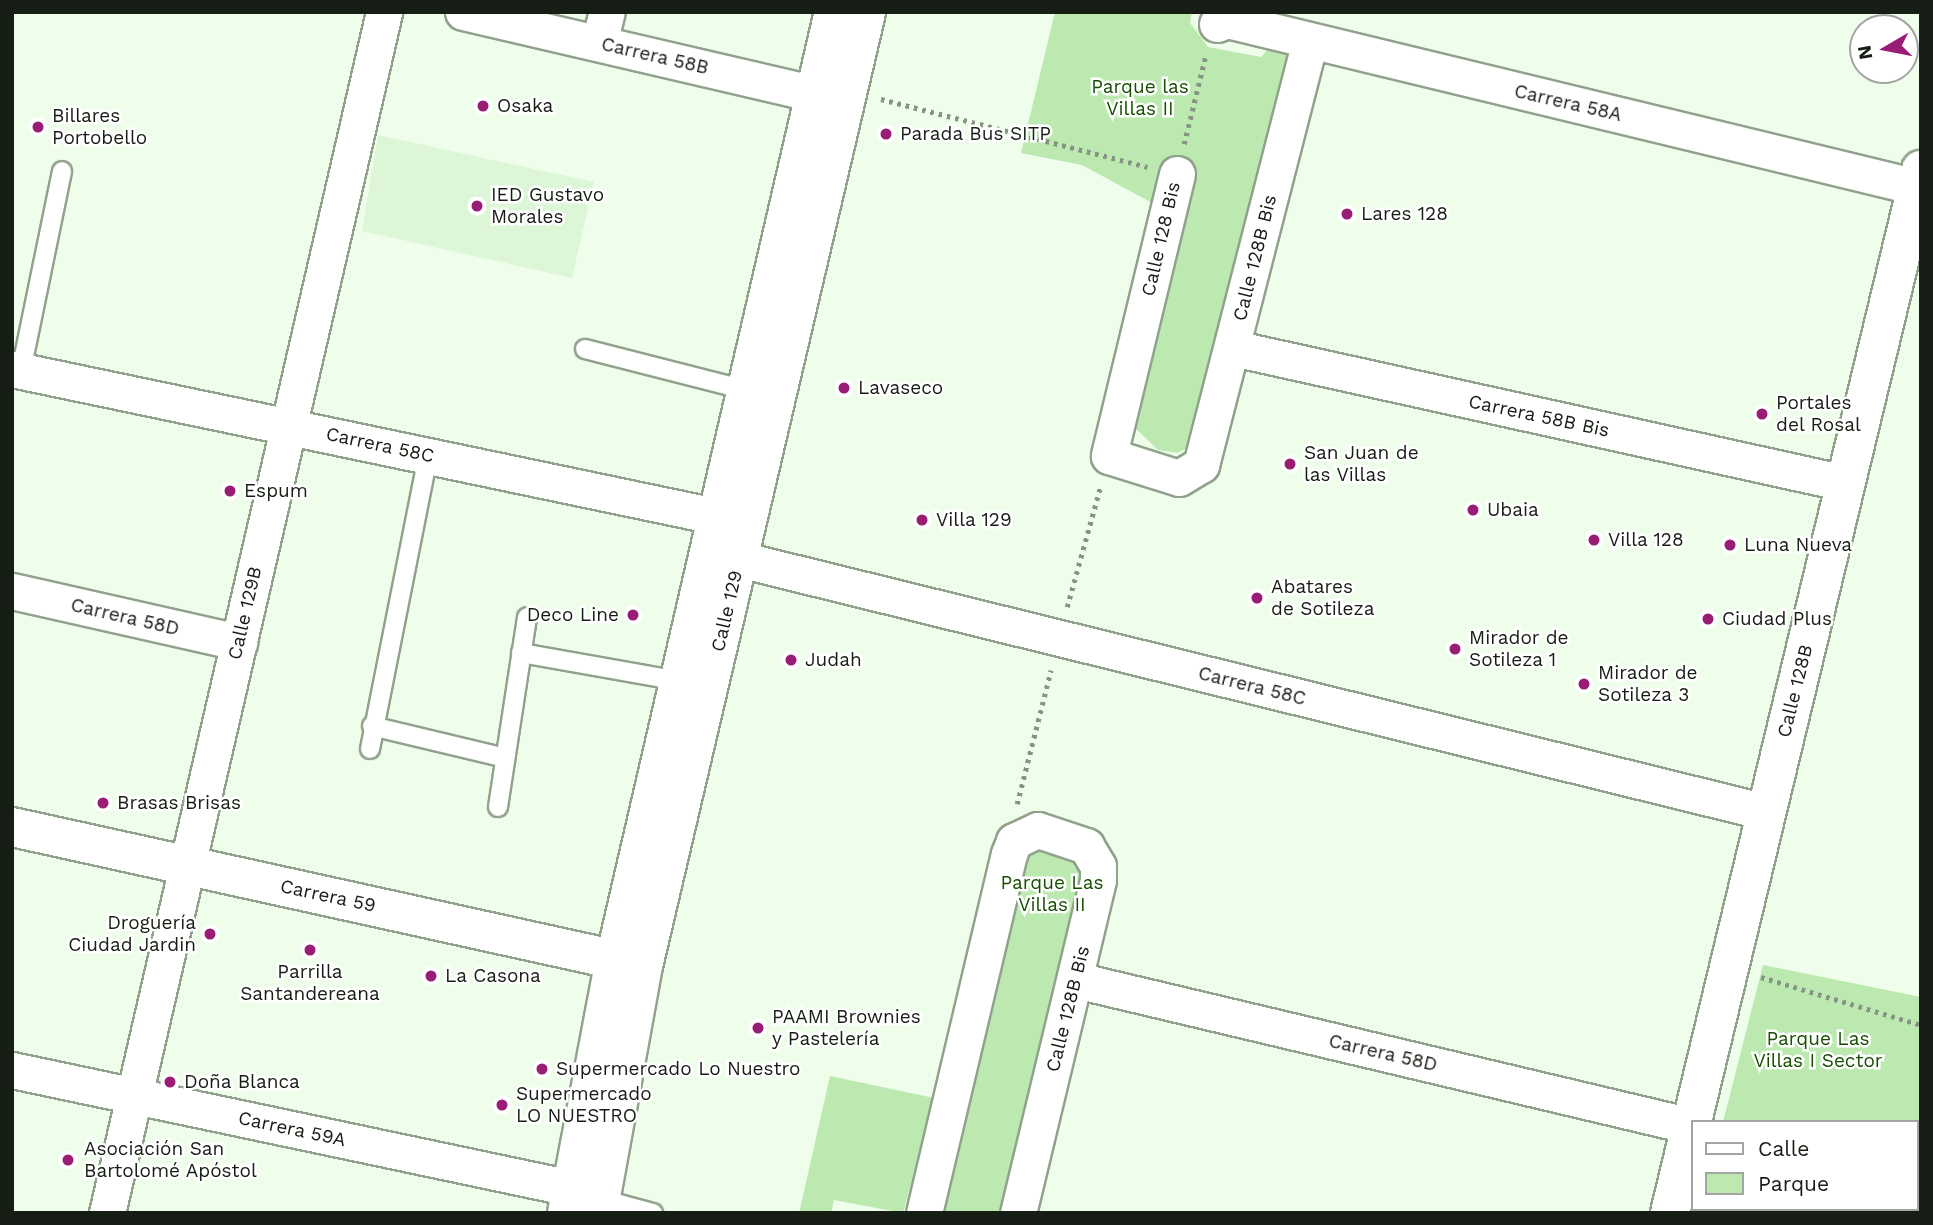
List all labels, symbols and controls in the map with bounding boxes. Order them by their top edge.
north arrow [1849,14,1919,84]
street label: Carrera 58B [599,33,711,79]
text: N [1852,43,1877,61]
park label: Parque las Villas II [1091,76,1189,120]
street label: Carrera 58A [1512,80,1624,126]
place label: Osaka [497,95,553,117]
marker: Osaka [475,98,491,114]
place label: Billares Portobello [52,105,147,149]
marker: Billares Portobello [30,119,46,135]
place label: Parada Bus SITP [900,123,1051,145]
marker: Parada Bus SITP [878,126,894,142]
street label: Calle 128 Bis [1137,179,1185,299]
place label: IED Gustavo Morales [491,184,604,228]
street label: Calle 128B Bis [1228,192,1282,324]
marker: IED Gustavo Morales [469,198,485,214]
place label: Lares 128 [1361,203,1448,225]
marker: Lares 128 [1339,206,1355,222]
place label: Lavaseco [858,377,943,399]
marker: Lavaseco [836,380,852,396]
street label: Carrera 58B Bis [1466,390,1612,442]
place label: Portales del Rosal [1776,392,1861,436]
marker: Portales del Rosal [1754,406,1770,422]
street label: Carrera 58C [324,422,436,468]
place label: San Juan de las Villas [1304,442,1419,486]
marker: San Juan de las Villas [1282,456,1298,472]
place label: Espum [244,480,308,502]
marker: Espum [222,483,238,499]
place label: Ubaia [1487,499,1539,521]
marker: Ubaia [1465,502,1481,518]
place label: Villa 129 [936,509,1012,531]
marker: Villa 129 [914,512,930,528]
place label: Villa 128 [1608,529,1684,551]
marker: Villa 128 [1586,532,1602,548]
place label: Luna Nueva [1744,534,1852,556]
marker: Luna Nueva [1722,537,1738,553]
street label: Calle 129B [223,564,267,662]
street label: Calle 129 [707,568,747,654]
place label: Abatares de Sotileza [1271,576,1374,620]
marker: Abatares de Sotileza [1249,590,1265,606]
street label: Carrera 58D [68,593,182,641]
place label: Deco Line [527,604,619,626]
marker: Deco Line [625,607,641,623]
place label: Ciudad Plus [1722,608,1832,630]
marker: Ciudad Plus [1700,611,1716,627]
place label: Mirador de Sotileza 1 [1469,627,1569,671]
marker: Mirador de Sotileza 1 [1447,641,1463,657]
street label: Calle 128B [1772,642,1818,740]
place label: Judah [805,649,862,671]
marker: Judah [783,652,799,668]
street label: Carrera 58C [1196,662,1308,710]
place label: Mirador de Sotileza 3 [1598,662,1698,706]
marker: Mirador de Sotileza 3 [1576,676,1592,692]
place label: Brasas Brisas [117,792,241,814]
marker: Brasas Brisas [95,795,111,811]
park label: Parque Las Villas II [1001,872,1103,916]
street label: Carrera 59 [278,875,378,917]
place label: Droguería Ciudad Jardin [68,912,196,956]
marker: Droguería Ciudad Jardin [202,926,218,942]
marker: Parrilla Santandereana [302,942,318,958]
street label: Calle 128B Bis [1041,943,1095,1075]
place label: Parrilla Santandereana [240,961,380,1005]
place label: La Casona [445,965,541,987]
marker: La Casona [423,968,439,984]
place label: PAAMI Brownies y Pastelería [772,1006,921,1050]
marker: PAAMI Brownies y Pastelería [750,1020,766,1036]
park label: Parque Las Villas I Sector [1753,1028,1883,1072]
street label: Carrera 58D [1326,1029,1440,1077]
place label: Supermercado Lo Nuestro [556,1058,800,1080]
marker: Supermercado Lo Nuestro [534,1061,550,1077]
place label: Doña Blanca [184,1071,300,1093]
marker: Doña Blanca [162,1074,178,1090]
place label: Supermercado LO NUESTRO [516,1083,652,1127]
marker: Supermercado LO NUESTRO [494,1097,510,1113]
street label: Carrera 59A [236,1106,348,1152]
legend [1692,1120,1919,1211]
text: Calle [1758,1136,1809,1161]
place label: Asociación San Bartolomé Apóstol [84,1138,258,1182]
marker: Asociación San Bartolomé Apóstol [58,1150,78,1170]
text: Parque [1758,1171,1829,1196]

